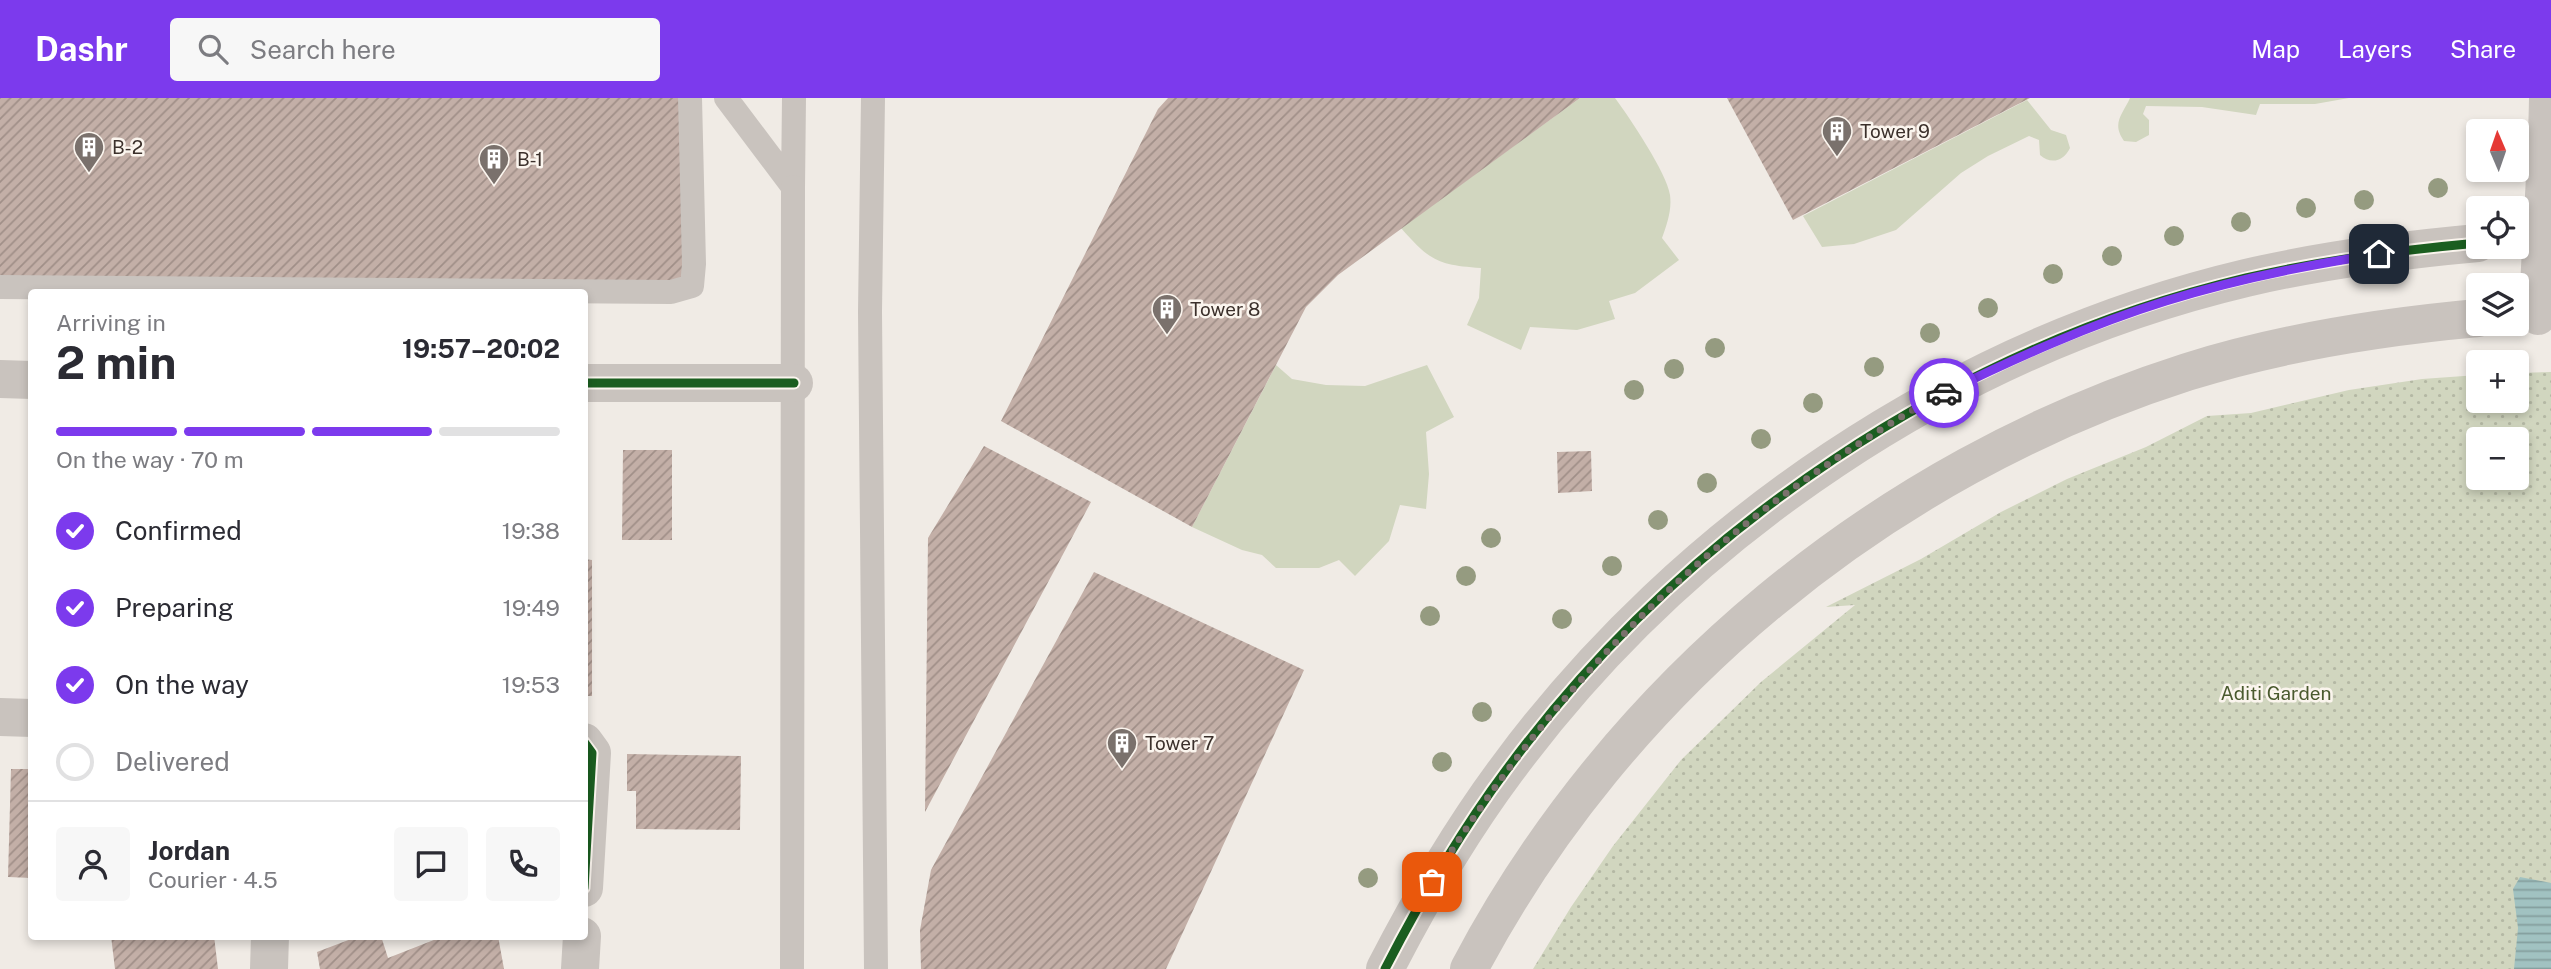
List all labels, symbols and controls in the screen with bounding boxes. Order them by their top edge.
search box [170,18,660,81]
text: Dashr [35,30,128,68]
icon: search [194,30,232,68]
text: Search here [250,34,396,65]
text: Map [2251,35,2300,63]
text: Layers [2338,35,2412,63]
text: Share [2450,35,2516,63]
building icon: Tower 9 [1820,114,1854,158]
north arrow [2466,119,2529,182]
map controls [2466,119,2529,490]
place label: Tower 9 [1860,120,1930,142]
building icon: B-2 [72,130,106,174]
place label: B-2 [112,136,143,158]
building icon: B-1 [477,142,511,186]
place label: B-1 [517,148,543,170]
button: locate [2466,196,2529,259]
pin [2349,224,2409,284]
icon: home [2360,235,2398,273]
button: layers [2466,273,2529,336]
building icon: Tower 8 [1150,292,1184,336]
place label: Tower 8 [1190,298,1260,320]
text: Arriving in [56,309,166,336]
text: 19:57–20:02 [402,333,560,364]
text: 2 min [56,335,176,389]
button: + [2466,350,2529,413]
courier [1909,358,1979,428]
icon: car [1925,374,1963,412]
button: − [2466,427,2529,490]
text: On the way · 70 m [56,446,244,473]
icon: check [56,512,94,550]
text: Confirmed [115,515,242,546]
text: 19:38 [502,517,560,544]
icon: check [56,589,94,627]
text: Preparing [115,592,234,623]
text: 19:49 [502,594,560,621]
icon: check [56,666,94,704]
text: On the way [115,669,249,700]
text: 19:53 [502,671,560,698]
park label: Aditi Garden [2221,682,2331,704]
building icon: Tower 7 [1105,726,1139,770]
place label: Tower 7 [1145,732,1214,754]
text: Delivered [115,746,230,777]
button: person [56,827,130,901]
button: chat [394,827,468,901]
button: phone [486,827,560,901]
text: Jordan [148,835,230,866]
pin [1402,852,1462,912]
icon: bag [1413,863,1451,901]
text: Courier · 4.5 [148,866,278,893]

